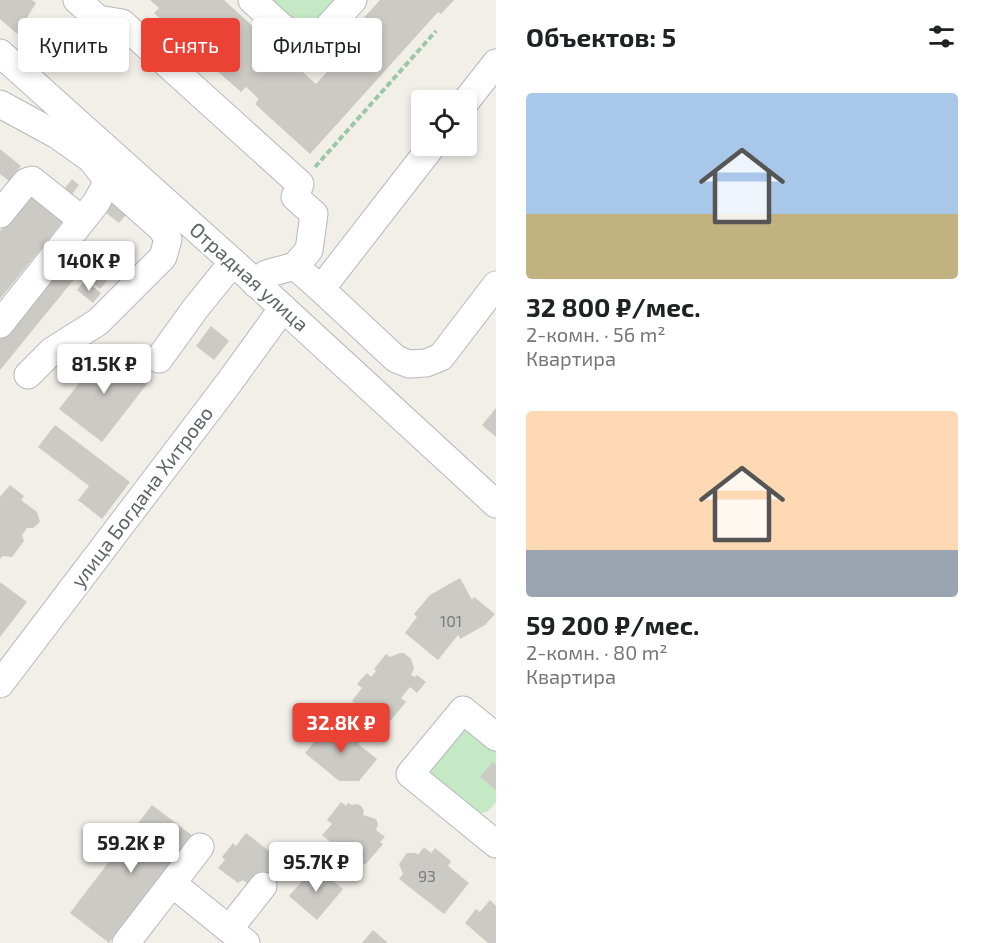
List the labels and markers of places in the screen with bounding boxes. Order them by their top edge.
pin: 140K ₽ [40,241,138,292]
pin: 81.5K ₽ [49,344,159,395]
pin: 32.8K ₽ [286,703,396,754]
pin: 59.2K ₽ [76,823,186,874]
pin: 95.7K ₽ [261,842,371,893]

